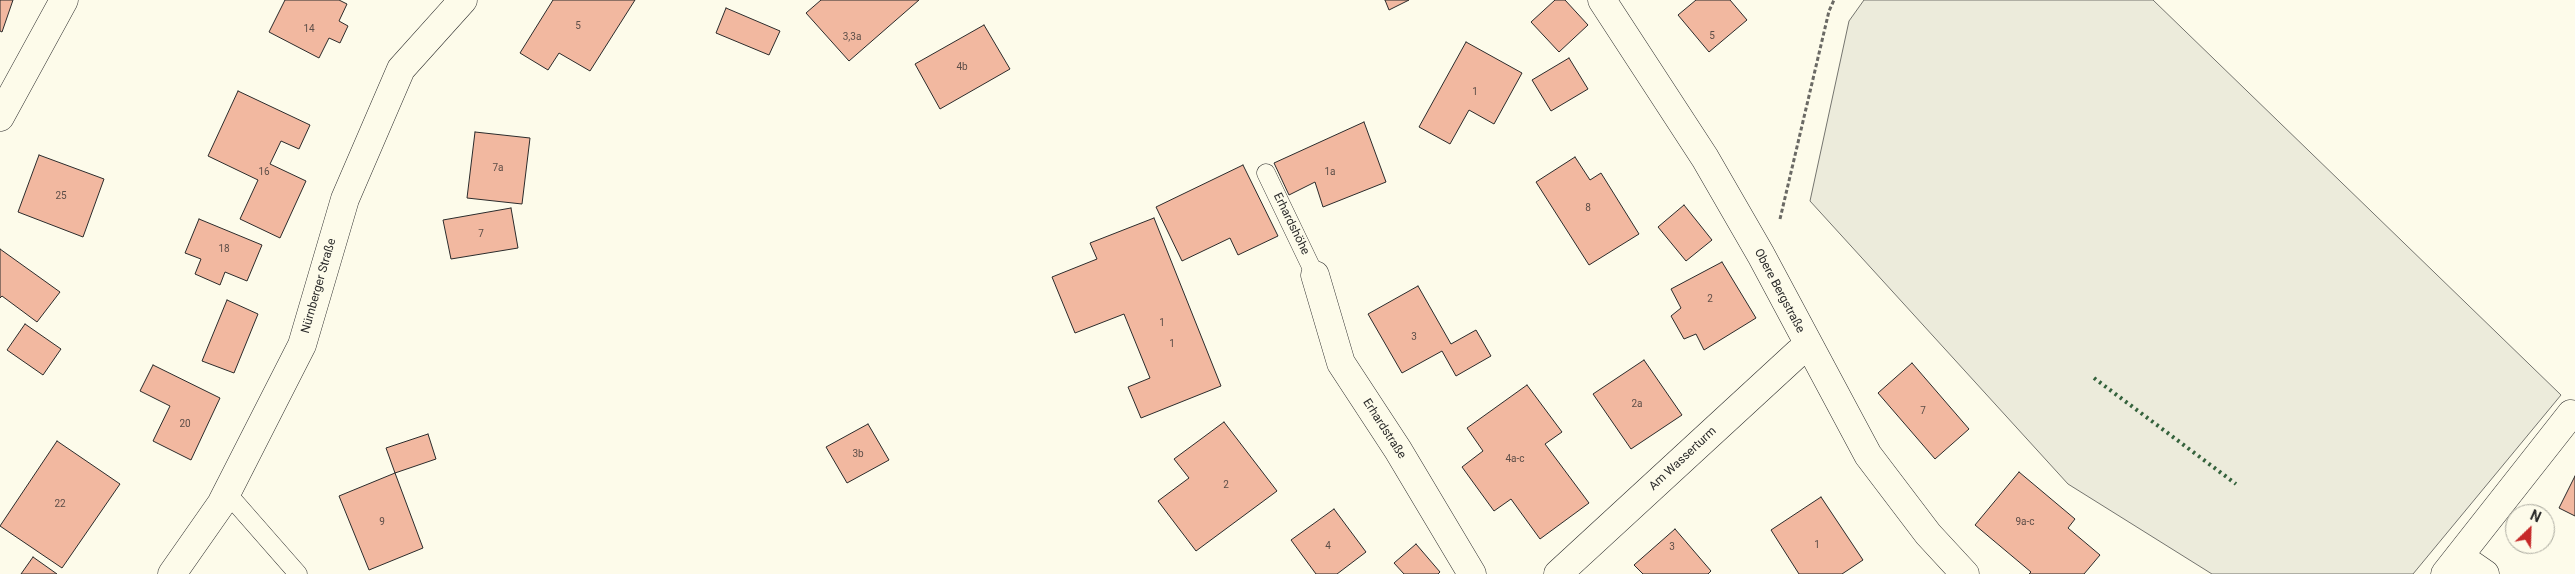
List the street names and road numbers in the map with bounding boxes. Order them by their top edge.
street label: Erhardshöhe [1270,191,1312,257]
street label: Nürnberger Straße [299,237,339,335]
street label: Obere Bergstraße [1751,246,1807,336]
street label: Erhardstraße [1359,396,1409,462]
street label: Am Wasserturm [1646,424,1720,494]

